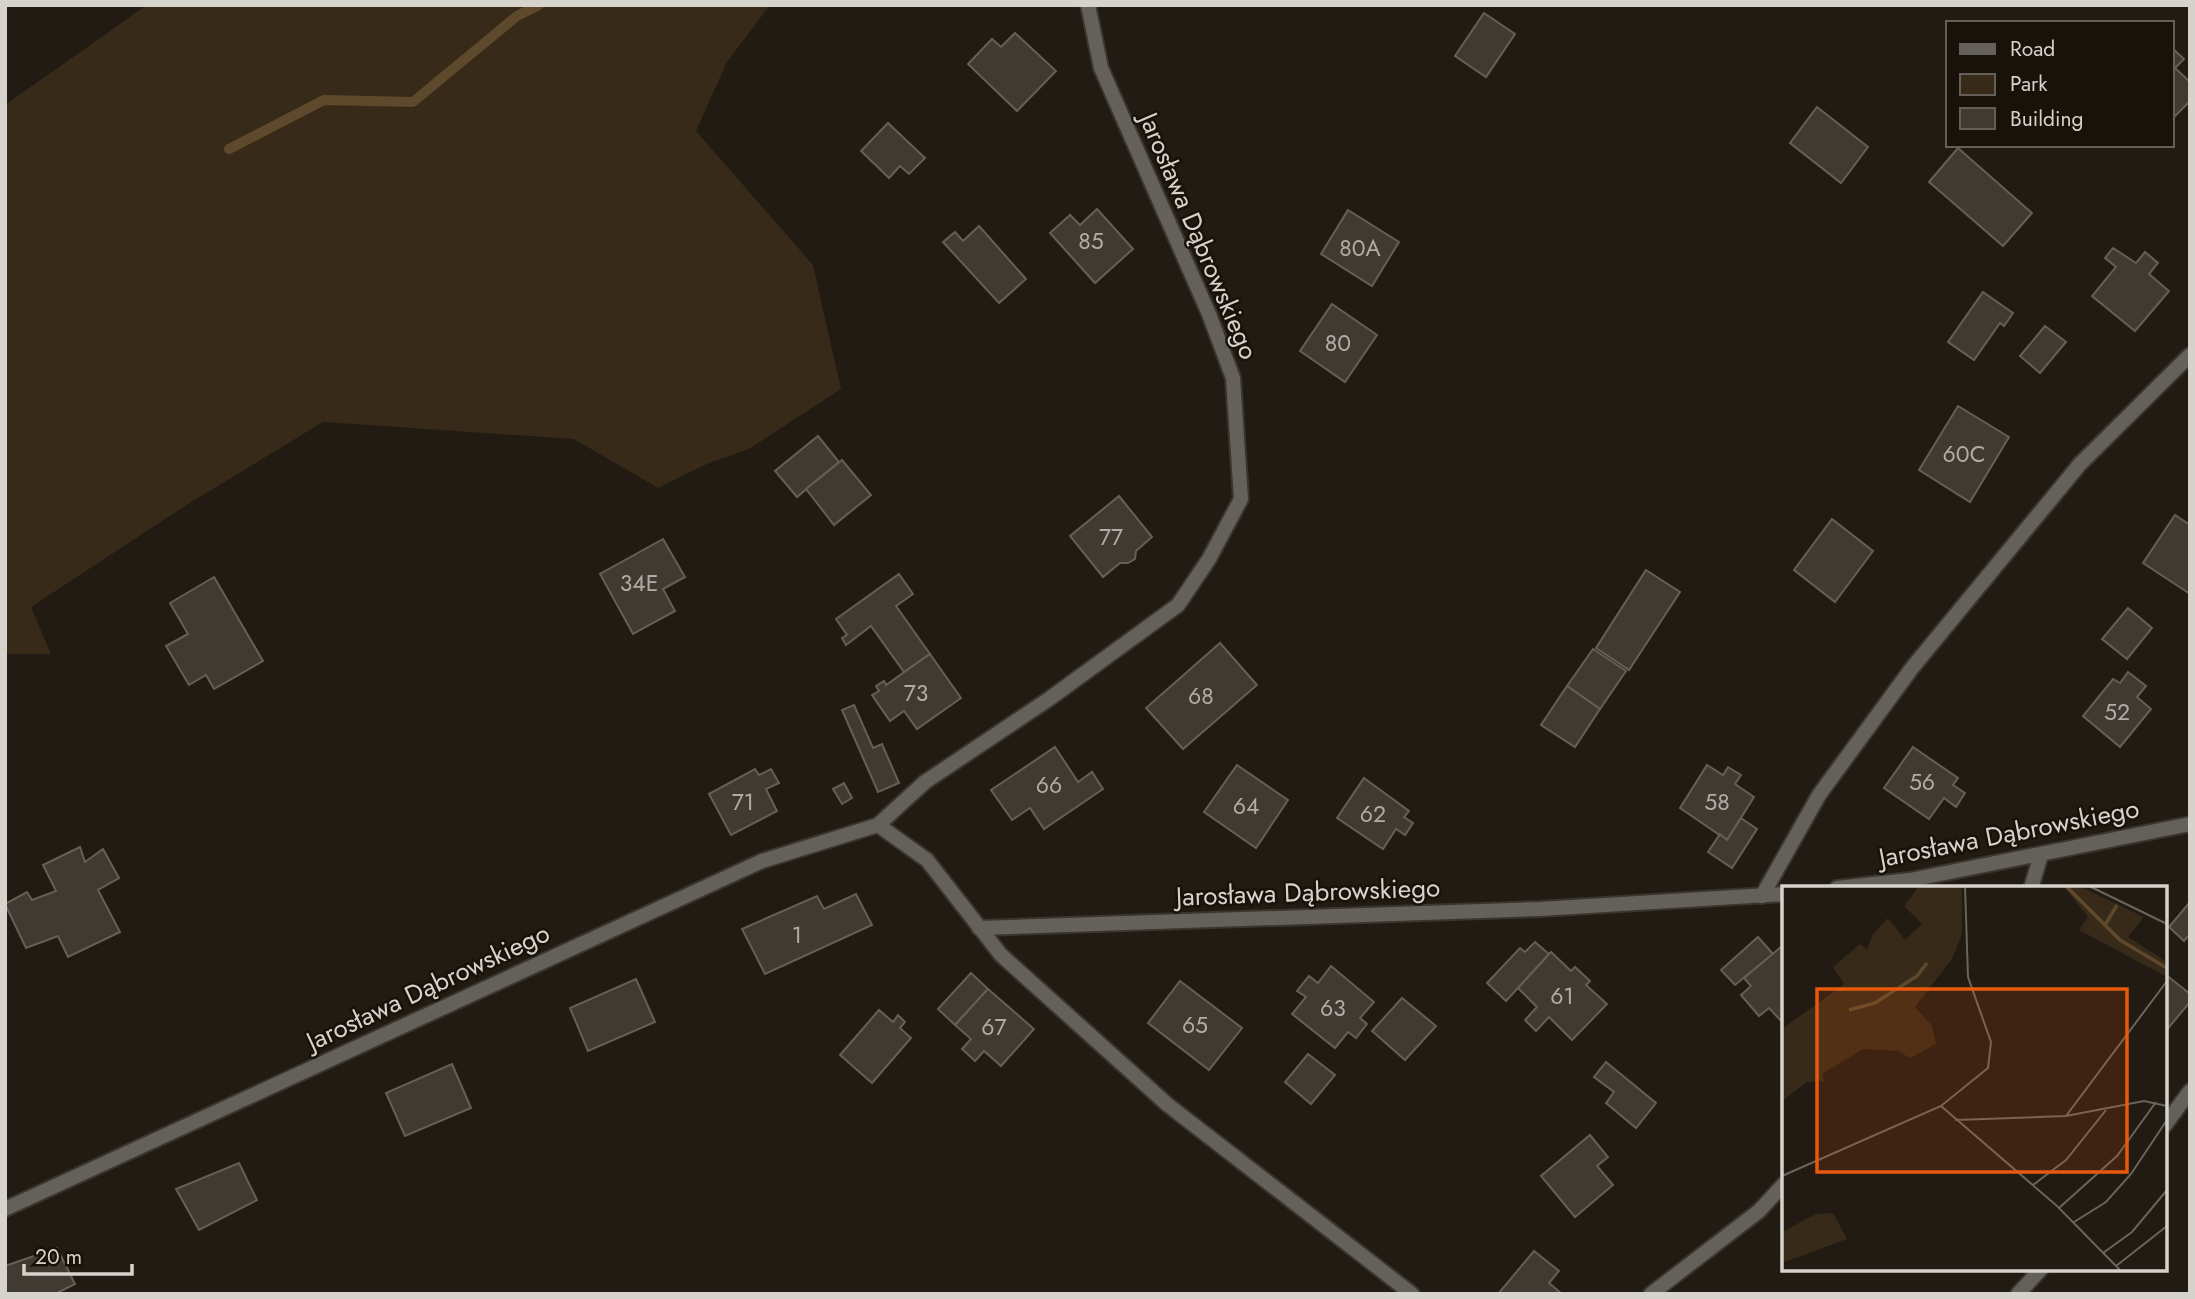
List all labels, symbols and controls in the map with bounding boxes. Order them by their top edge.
legend [1946,21,2174,147]
text: Road [2010,34,2055,64]
text: Park [2010,69,2048,99]
street label: Jarosława Dąbrowskiego [1129,104,1268,365]
text: Building [2010,104,2083,134]
house number: 85 [1078,224,1104,258]
house number: 80A [1339,231,1382,265]
house number: 80 [1325,326,1351,360]
house number: 60C [1943,437,1985,471]
house number: 77 [1099,520,1123,554]
house number: 34E [620,566,658,600]
house number: 73 [904,676,928,710]
house number: 68 [1188,679,1214,713]
house number: 52 [2104,695,2130,729]
house number: 56 [1909,765,1935,799]
house number: 66 [1036,768,1062,802]
house number: 71 [732,785,754,819]
house number: 58 [1704,785,1730,819]
house number: 64 [1233,789,1259,823]
street label: Jarosława Dąbrowskiego [1873,789,2142,877]
house number: 62 [1360,797,1386,831]
street label: Jarosława Dąbrowskiego [1172,868,1441,916]
inset map [1782,886,2167,1271]
street label: Jarosława Dąbrowskiego [297,914,556,1061]
house number: 1 [792,918,802,952]
house number: 61 [1550,979,1574,1013]
house number: 63 [1320,991,1346,1025]
house number: 65 [1182,1008,1208,1042]
house number: 67 [981,1010,1007,1044]
scale bar [24,1232,133,1276]
text: 20 m [35,1242,82,1272]

